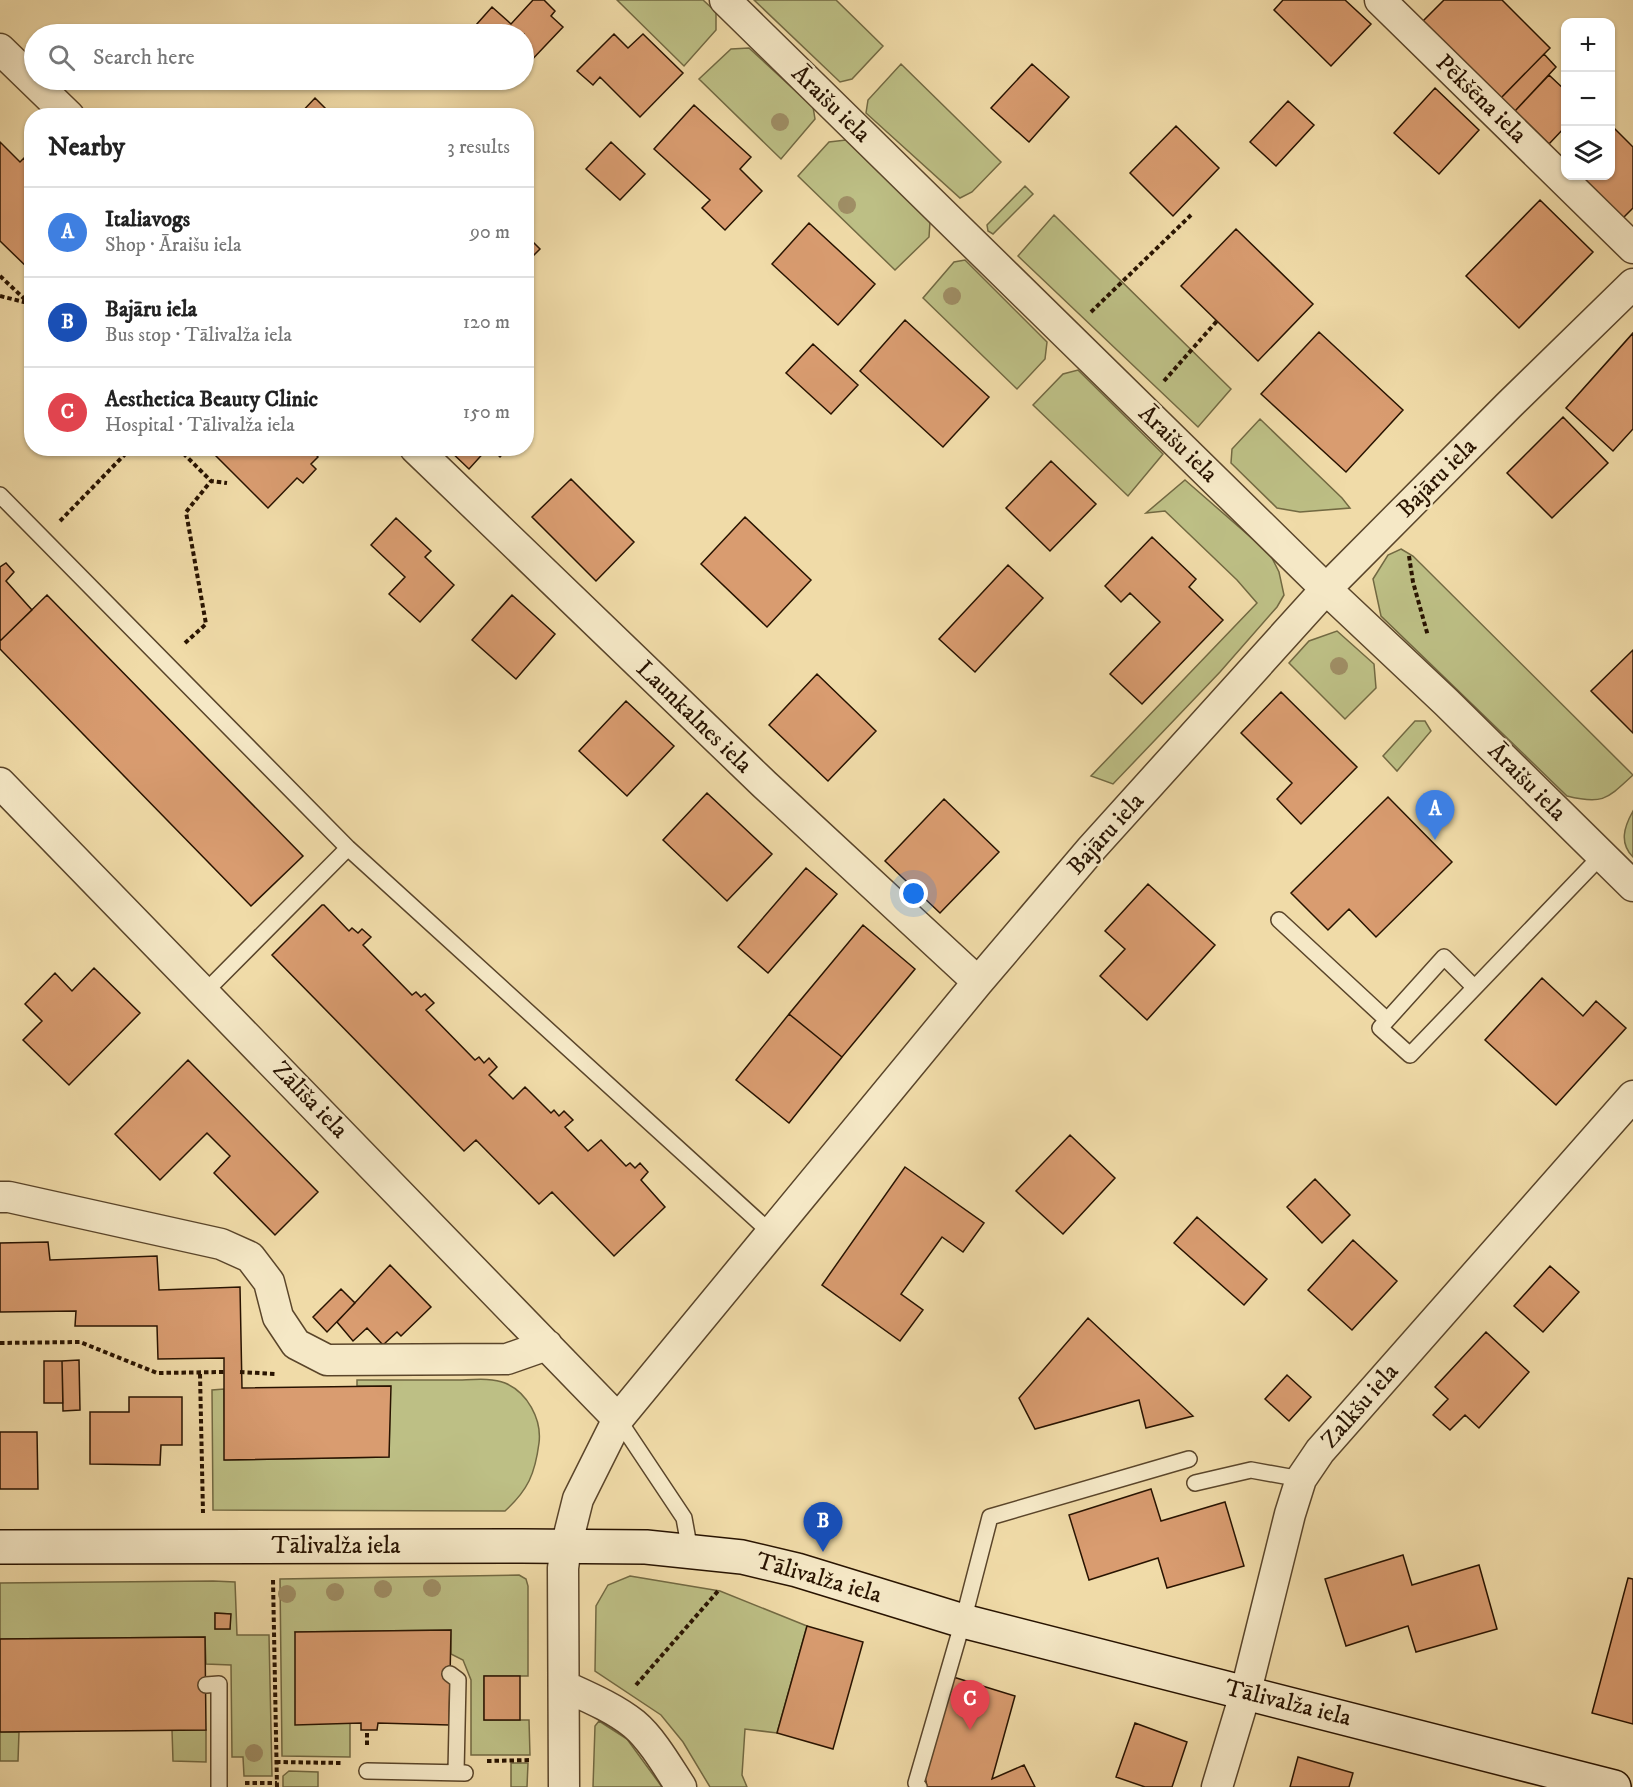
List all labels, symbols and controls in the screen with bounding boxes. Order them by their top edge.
map controls [1561,18,1615,180]
button: + [1561,18,1615,72]
search box [24,24,534,90]
icon: search [45,41,78,74]
text: Search here [93,44,195,71]
street label: Pēkšēna iela [1429,48,1533,150]
street label: Āraišu iela [785,59,878,150]
button: − [1561,72,1615,126]
button: layers [1561,126,1615,180]
text: Nearby [48,131,125,164]
text: 3 results [447,135,510,160]
text: Italiavogs [105,206,190,233]
text: A [61,220,74,245]
text: 90 m [470,220,510,245]
text: Shop · Āraišu iela [105,233,241,258]
text: Bajāru iela [105,296,197,323]
text: B [61,310,74,335]
text: 120 m [463,310,510,335]
text: Bus stop · Tālivalža iela [105,323,292,348]
text: Aesthetica Beauty Clinic [105,386,318,413]
street label: Āraišu iela [1132,399,1225,490]
text: C [61,400,74,425]
text: 150 m [463,400,510,425]
text: Hospital · Tālivalža iela [105,413,295,438]
street label: Bajāru iela [1391,431,1484,524]
street label: Launkalnes iela [630,654,759,780]
street label: Āraišu iela [1481,736,1573,828]
street label: Bajāru iela [1061,786,1151,881]
pin: A [1416,790,1454,840]
your location [899,879,928,908]
street label: Zālīša iela [266,1055,355,1145]
street label: Zalkšu iela [1315,1357,1406,1455]
pin: B [804,1502,842,1552]
street label: Tālivalža iela [271,1531,401,1561]
street label: Tālivalža iela [753,1546,886,1610]
street label: Tālivalža iela [1222,1673,1355,1733]
pin: C [950,1680,990,1730]

